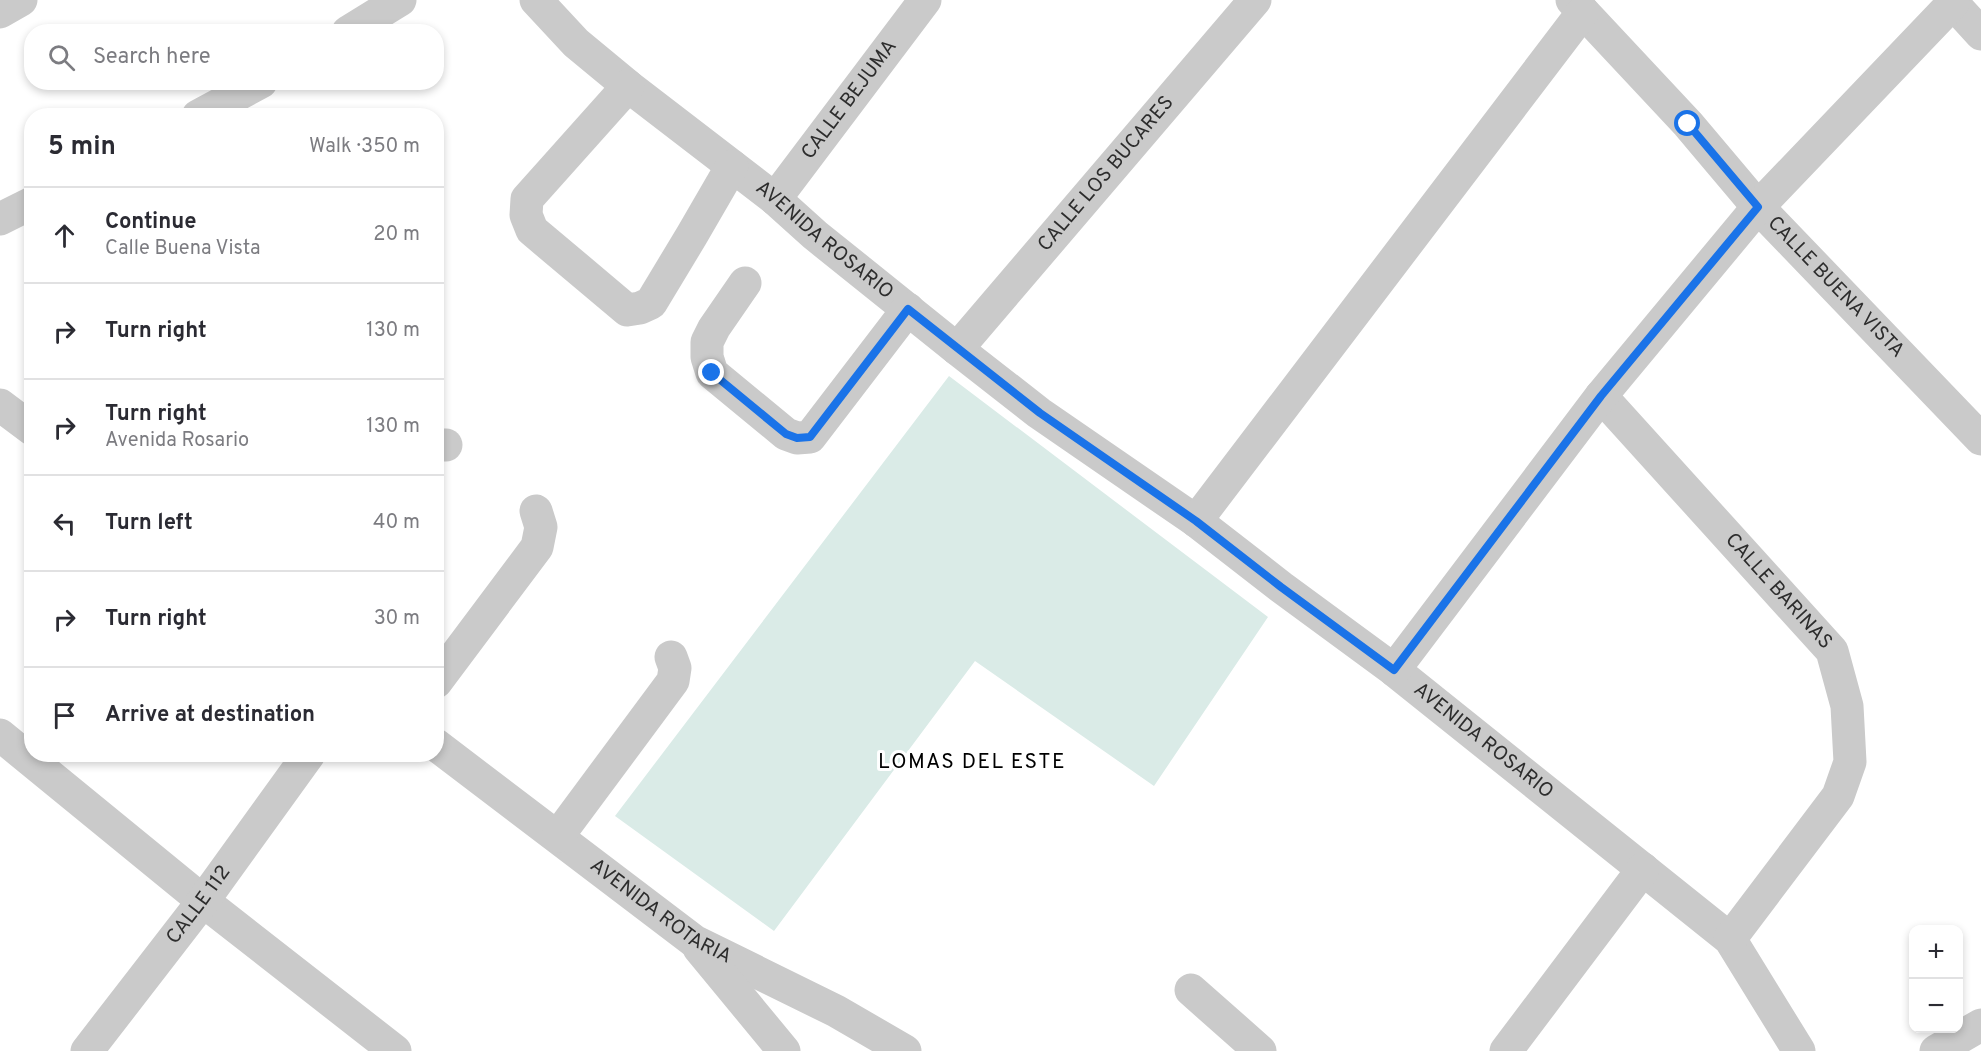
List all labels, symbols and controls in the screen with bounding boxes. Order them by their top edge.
search box [24,24,444,90]
street label: CALLE BEJUMA [796,35,903,165]
icon: search [45,41,78,74]
text: Search here [93,44,211,71]
street label: CALLE LOS BUCARES [1033,91,1180,257]
route start [1674,110,1700,136]
text: 5 min [48,131,116,164]
text: Walk · 350 m [309,134,420,160]
street label: AVENIDA ROSARIO [750,175,899,306]
text: Continue [105,209,196,236]
street label: CALLE BUENA VISTA [1761,211,1910,364]
icon: ahead [48,219,81,252]
text: 20 m [373,222,420,248]
text: Calle Buena Vista [105,236,261,262]
icon: right [48,315,81,348]
text: Turn right [105,318,207,345]
text: 130 m [366,318,420,344]
route end [698,359,724,385]
text: Turn right [105,401,207,428]
icon: right [48,411,81,444]
text: 130 m [366,414,420,440]
text: Avenida Rosario [105,428,249,454]
icon: left [48,507,81,540]
text: Turn left [105,510,193,537]
text: 40 m [373,510,420,536]
street label: CALLE BARINAS [1719,528,1838,655]
icon: right [48,603,81,636]
text: Turn right [105,606,207,633]
text: 30 m [374,606,420,632]
street label: AVENIDA ROSARIO [1408,677,1558,805]
icon: arrive [48,699,81,732]
text: Arrive at destination [105,702,315,729]
district label: LOMAS DEL ESTE [878,749,1066,776]
street label: AVENIDA ROTARIA [584,853,736,970]
street label: CALLE 112 [161,861,237,950]
map controls [1909,925,1963,1033]
button: + [1909,925,1963,979]
button: − [1909,979,1963,1033]

